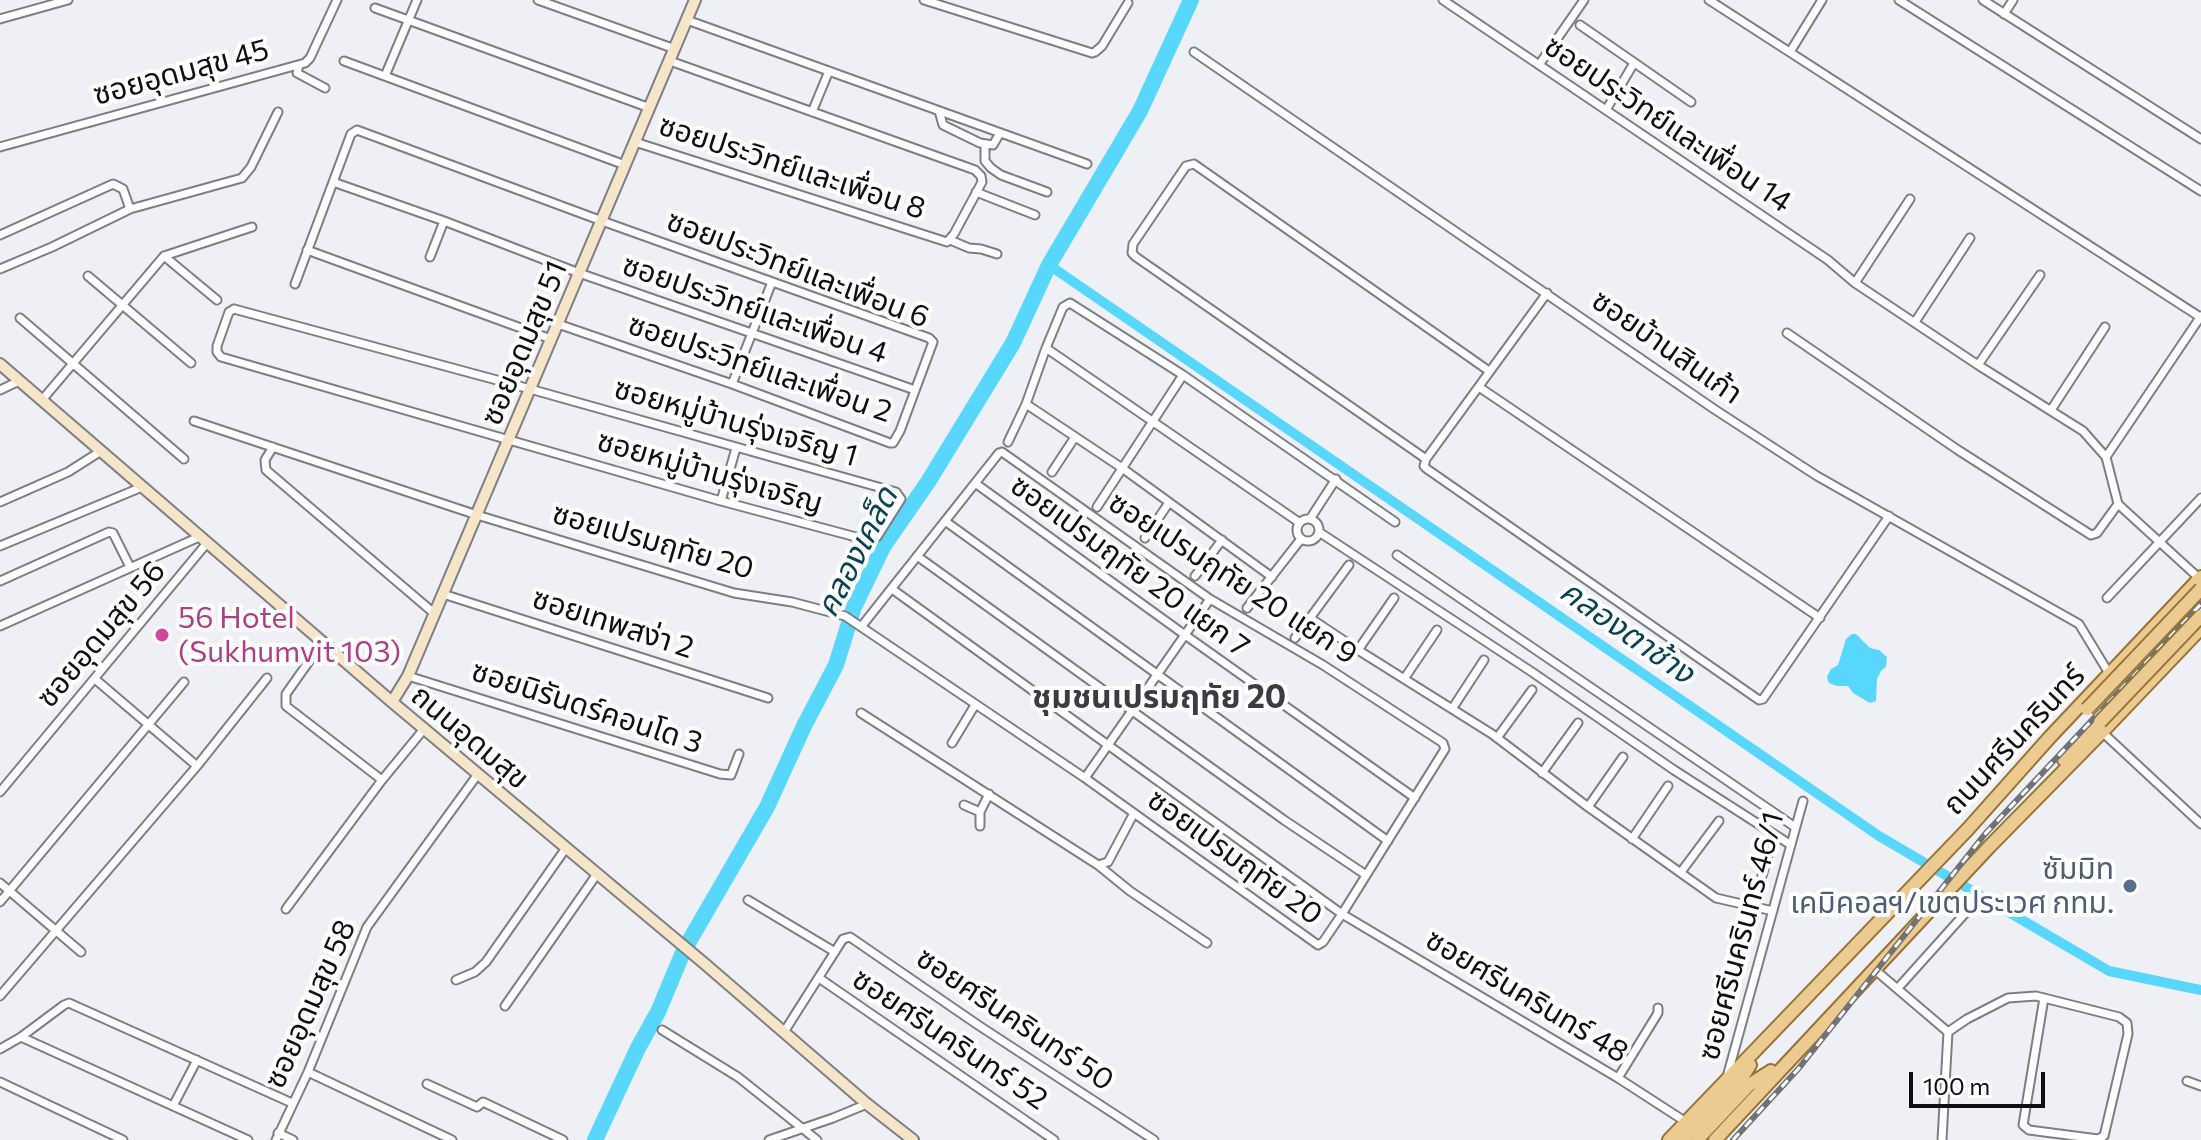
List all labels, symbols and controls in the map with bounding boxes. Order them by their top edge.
street label: ซอยประวิทย์และเพื่อน 14 [1537,28,1799,220]
street label: ซอยอุดมสุข 45 [89,31,273,113]
street label: ซอยประวิทย์และเพื่อน 8 [654,107,930,227]
street label: ซอยประวิทย์และเพื่อน 6 [662,202,934,336]
street label: ซอยประวิทย์และเพื่อน 4 [618,247,892,371]
street label: ซอยอุดมสุข 51 [473,255,575,431]
street label: ซอยบ้านสินเก้า [1585,282,1749,412]
street label: ซอยประวิทย์และเพื่อน 2 [623,306,897,430]
street label: ซอยหมู่บ้านรุ่งเจริญ 1 [610,370,862,474]
street label: ซอยหมู่บ้านรุ่งเจริญ [593,423,827,521]
street label: ซอยเปรมฤทัย 20 แยก 7 [1003,467,1257,665]
water label: คลองเคล็ด [808,481,906,623]
street label: ซอยเปรมฤทัย 20 แยก 9 [1102,484,1364,672]
street label: ซอยเปรมฤทัย 20 [548,495,758,587]
street label: ซอยอุดมสุข 56 [29,553,173,715]
water label: คลองตาช้าง [1553,572,1701,692]
street label: ซอยเทพสง่า 2 [528,580,698,666]
place label: 56 Hotel (Sukhumvit 103) [178,600,401,670]
marker: 56 Hotel (Sukhumvit 103) [153,626,171,644]
street label: ซอยนิรันดร์คอนโด 3 [467,653,707,761]
street label: ถนนศรีนครินทร์ [1936,658,2092,822]
street label: ถนนอุดมสุข [404,677,536,797]
district label: ชุมชนเปรมฤทัย 20 [1032,678,1286,716]
street label: ซอยเปรมฤทัย 20 [1140,781,1330,933]
street label: ซอยศรีนครินทร์ 46/1 [1691,808,1791,1064]
place label: ซัมมิท เคมิคอลฯ/เขตประเวศ กทม. [1790,851,2114,922]
marker: ซัมมิท เคมิคอลฯ/เขตประเวศ กทม. [2121,877,2139,895]
street label: ซอยอุดมสุข 58 [257,914,363,1094]
street label: ซอยศรีนครินทร์ 48 [1419,921,1635,1071]
street label: ซอยศรีนครินทร์ 50 [909,940,1121,1098]
street label: ซอยศรีนครินทร์ 52 [846,960,1054,1118]
scale bar [1913,1056,2049,1106]
text: 100 m [1923,1071,1990,1100]

